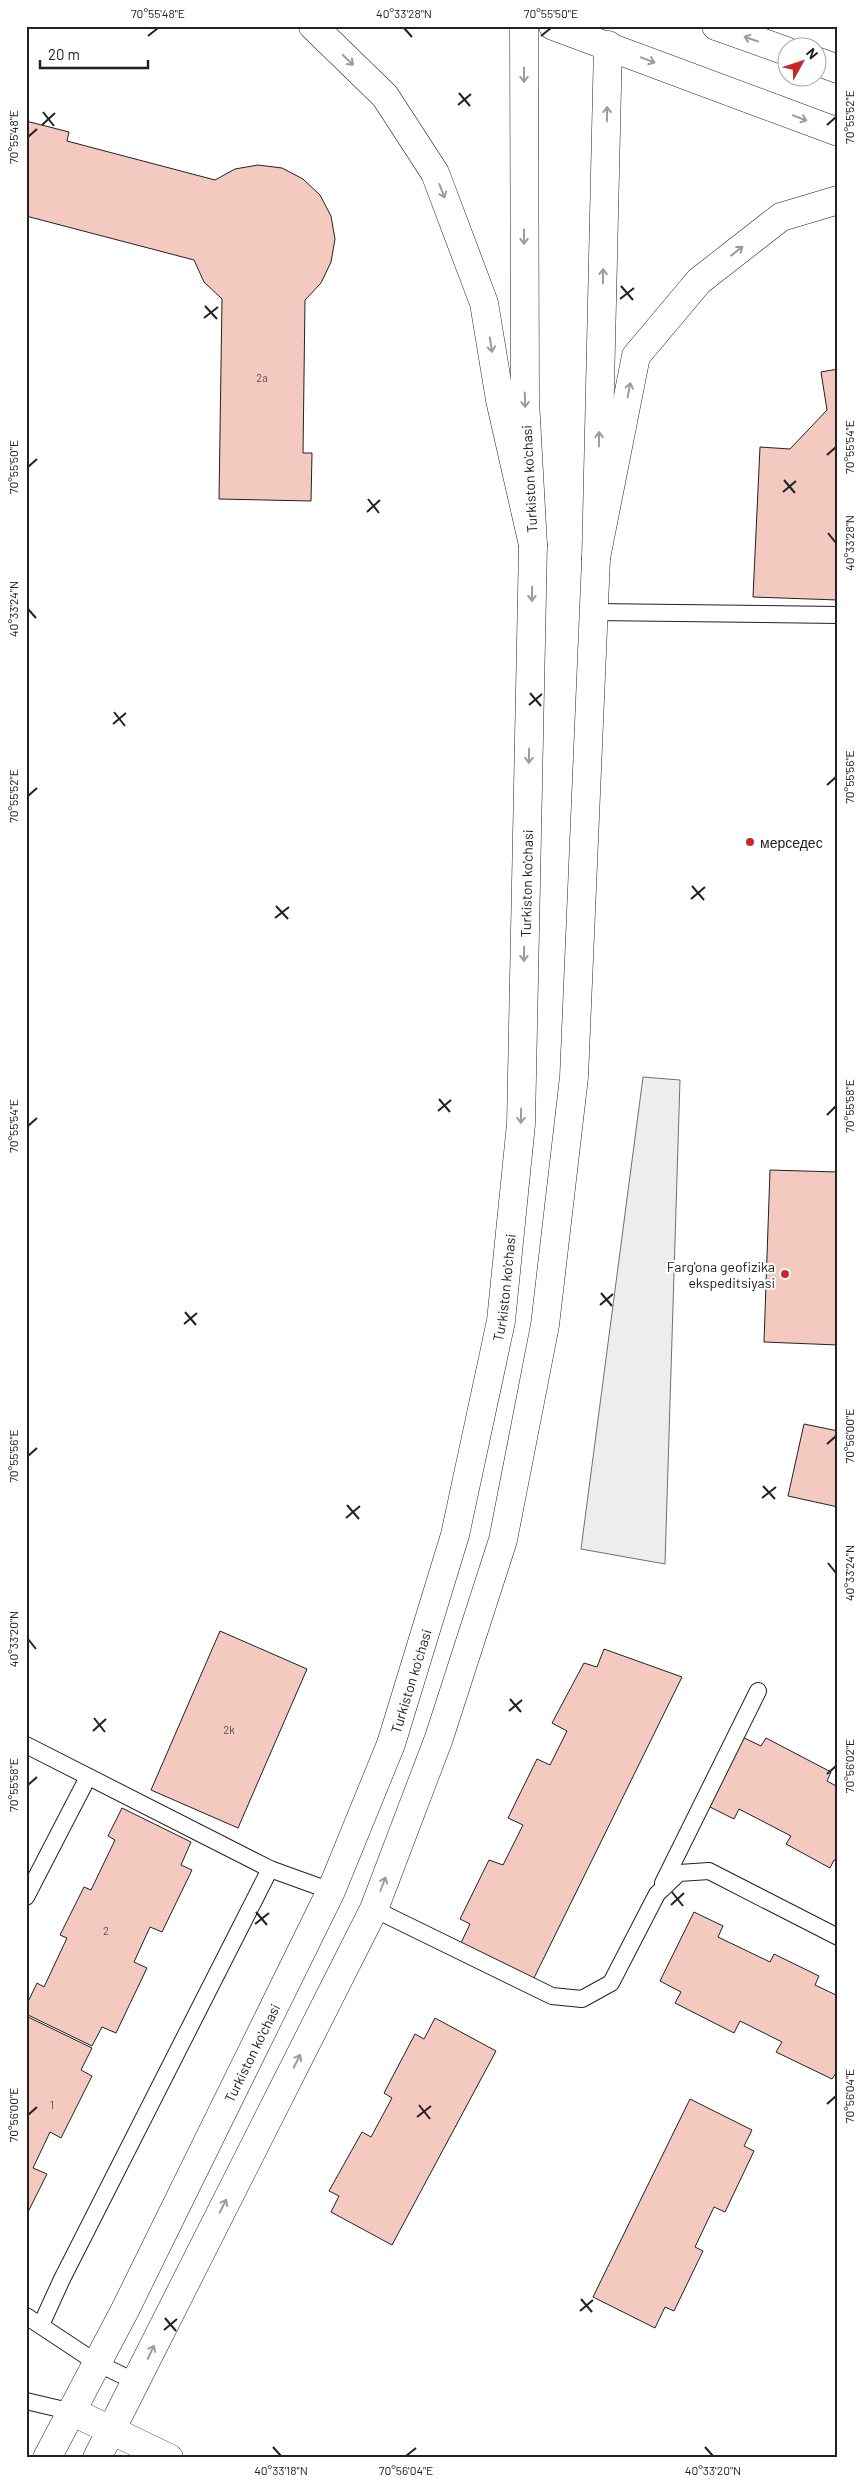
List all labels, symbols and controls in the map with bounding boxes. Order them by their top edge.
text: 70°55'48"E [131,6,185,20]
text: 40°33'28"N [376,6,432,20]
text: 70°55'50"E [524,6,578,20]
one-way arrow [743,33,759,43]
scale bar [40,38,148,70]
north arrow [776,38,826,88]
text: N [803,44,822,62]
text: 20 m [48,45,80,63]
one-way arrow [341,54,354,66]
one-way arrow [640,56,655,65]
one-way arrow [519,66,529,83]
text: 70°55'52"E [842,90,856,144]
one-way arrow [602,106,612,122]
text: 70°55'48"E [6,110,20,164]
one-way arrow [793,114,808,123]
one-way arrow [438,182,447,198]
one-way arrow [519,229,529,245]
one-way arrow [730,246,744,256]
one-way arrow [598,269,608,285]
one-way arrow [487,336,497,352]
house number: 2a [256,371,268,384]
one-way arrow [625,382,635,398]
one-way arrow [520,392,530,408]
text: 70°55'54"E [842,420,856,474]
street label: Turkiston ko'chasi [518,425,540,533]
one-way arrow [594,431,604,448]
text: 70°55'50"E [6,440,20,494]
text: 40°33'28"N [842,515,856,571]
text: 40°33'24"N [6,581,20,637]
one-way arrow [527,586,537,602]
one-way arrow [524,748,533,764]
text: 70°55'56"E [842,750,856,804]
text: 70°55'52"E [6,769,20,823]
street label: Turkiston ko'chasi [516,829,536,938]
place label: мерседес [760,834,823,851]
marker: мерседес [744,836,756,848]
one-way arrow [520,946,529,962]
text: 70°55'58"E [842,1079,856,1133]
text: 70°55'54"E [6,1099,20,1153]
one-way arrow [516,1108,526,1124]
street label: Turkiston ko'chasi [488,1233,518,1343]
place label: Farg'ona geofizika ekspeditsiyasi [667,1258,775,1291]
marker: Farg'ona geofizika ekspeditsiyasi [779,1268,791,1280]
text: 70°56'00"E [842,1409,856,1463]
text: 70°55'56"E [6,1429,20,1483]
text: 40°33'24"N [842,1545,856,1601]
text: 40°33'20"N [6,1611,20,1667]
street label: Turkiston ko'chasi [386,1627,434,1735]
house number: 2k [223,1723,235,1736]
text: 70°56'02"E [842,1739,856,1793]
text: 70°55'58"E [6,1758,20,1812]
one-way arrow [379,1877,388,1892]
house number: 2 [103,1924,109,1937]
street label: Turkiston ko'chasi [220,2001,283,2105]
one-way arrow [292,2054,302,2069]
text: 70°56'04"E [842,2069,856,2123]
text: 70°56'00"E [6,2088,20,2142]
house number: 1 [50,2098,54,2111]
one-way arrow [219,2199,228,2214]
one-way arrow [146,2345,156,2360]
text: 40°33'18"N [254,2463,308,2477]
text: 70°56'04"E [379,2463,433,2477]
text: 40°33'20"N [685,2463,741,2477]

